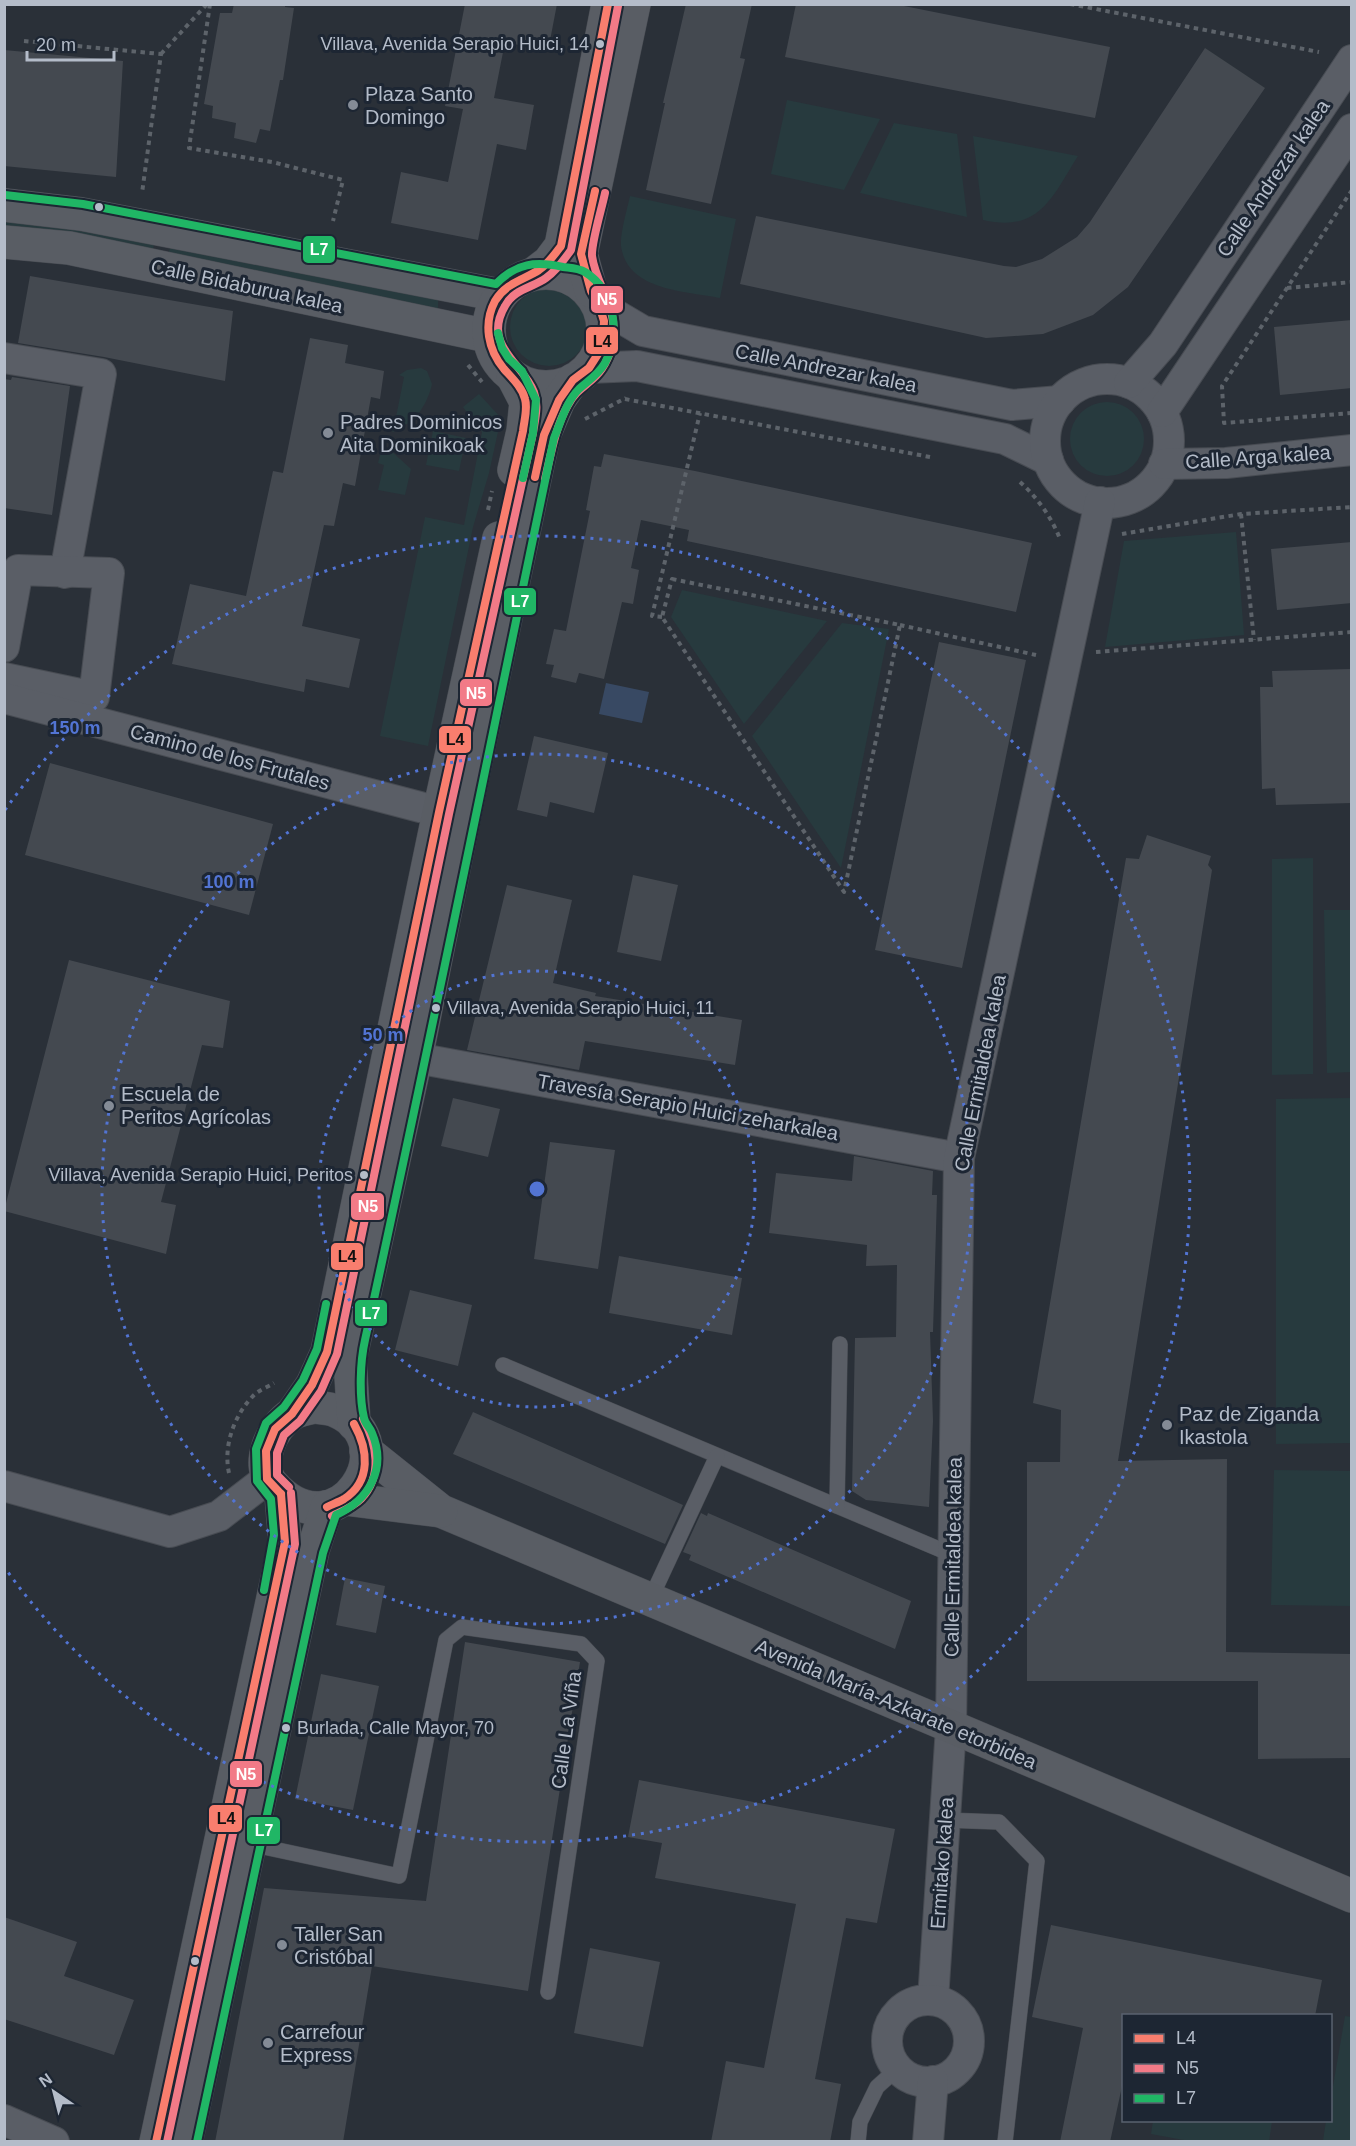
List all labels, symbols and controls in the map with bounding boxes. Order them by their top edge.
scale bar [27,24,114,62]
place label: Villava, Avenida Serapio Huici, 14 [320,34,589,54]
text: 20 m [36,35,76,55]
marker: Villava, Avenida Serapio Huici, 14 [594,38,606,50]
place label: Plaza Santo Domingo [365,83,473,128]
street label: Calle Andrezar kalea [1212,95,1334,261]
marker: Plaza Santo Domingo [346,98,360,112]
unlabelled marker [93,201,105,213]
line badge: L7 [302,235,336,264]
text: L7 [310,241,328,258]
street label: Calle Bidaburua kalea [149,255,346,317]
line badge: N5 [590,285,624,314]
text: N5 [597,291,617,308]
line badge: L4 [585,326,619,355]
text: L4 [593,333,611,350]
street label: Calle Andrezar kalea [733,340,920,397]
place label: Padres Dominicos Aita Dominikoak [340,411,502,456]
marker: Padres Dominicos Aita Dominikoak [321,426,335,440]
street label: Calle Arga kalea [1185,441,1332,473]
line badge: L7 [503,587,537,616]
text: L7 [511,593,529,610]
line badge: N5 [459,678,493,707]
text: N5 [466,685,486,702]
text: 150 m [49,718,101,738]
street label: Camino de los Frutales [128,720,332,794]
line badge: L4 [438,725,472,754]
text: L4 [446,731,464,748]
text: 100 m [203,872,255,892]
street label: Calle Ermitaldea kalea [950,972,1010,1173]
place label: Villava, Avenida Serapio Huici, 11 [447,998,714,1018]
marker: Villava, Avenida Serapio Huici, 11 [430,1002,442,1014]
text: 50 m [362,1025,404,1045]
street label: Travesía Serapio Huici zeharkalea [536,1070,841,1144]
place label: Escuela de Peritos Agrícolas [121,1083,271,1128]
marker: Escuela de Peritos Agrícolas [102,1099,116,1113]
place label: Villava, Avenida Serapio Huici, Peritos [48,1165,353,1185]
marker: Villava, Avenida Serapio Huici, Peritos [358,1169,370,1181]
centre of rings [527,1179,547,1199]
line badge: N5 [350,1192,385,1221]
text: N5 [358,1198,378,1215]
line badge: L4 [330,1242,364,1271]
text: L4 [338,1248,356,1265]
line badge: L7 [354,1299,388,1327]
text: L7 [362,1305,380,1322]
place label: Paz de Ziganda Ikastola [1179,1403,1320,1448]
marker: Paz de Ziganda Ikastola [1160,1418,1174,1432]
street label: Calle Ermitaldea kalea [940,1456,966,1657]
street label: Avenida María-Azkarate etorbidea [752,1635,1041,1774]
street label: Calle La Viña [547,1669,585,1790]
place label: Burlada, Calle Mayor, 70 [297,1718,494,1738]
marker: Burlada, Calle Mayor, 70 [280,1722,292,1734]
line badge: N5 [229,1760,263,1788]
text: N5 [236,1766,256,1783]
street label: Ermitako kalea [926,1795,958,1930]
line badge: L4 [208,1804,243,1833]
text: L4 [217,1810,235,1827]
line badge: L7 [246,1816,281,1845]
text: L7 [255,1822,273,1839]
place label: Taller San Cristóbal [294,1923,383,1968]
marker: Taller San Cristóbal [275,1938,289,1952]
unlabelled marker [189,1955,201,1967]
legend [1122,2014,1332,2122]
place label: Carrefour Express [280,2021,365,2066]
text: L4 [1176,2028,1196,2048]
marker: Carrefour Express [261,2036,275,2050]
text: N5 [1176,2058,1199,2078]
north arrow [24,2062,84,2122]
text: N [36,2070,55,2090]
text: L7 [1176,2088,1196,2108]

